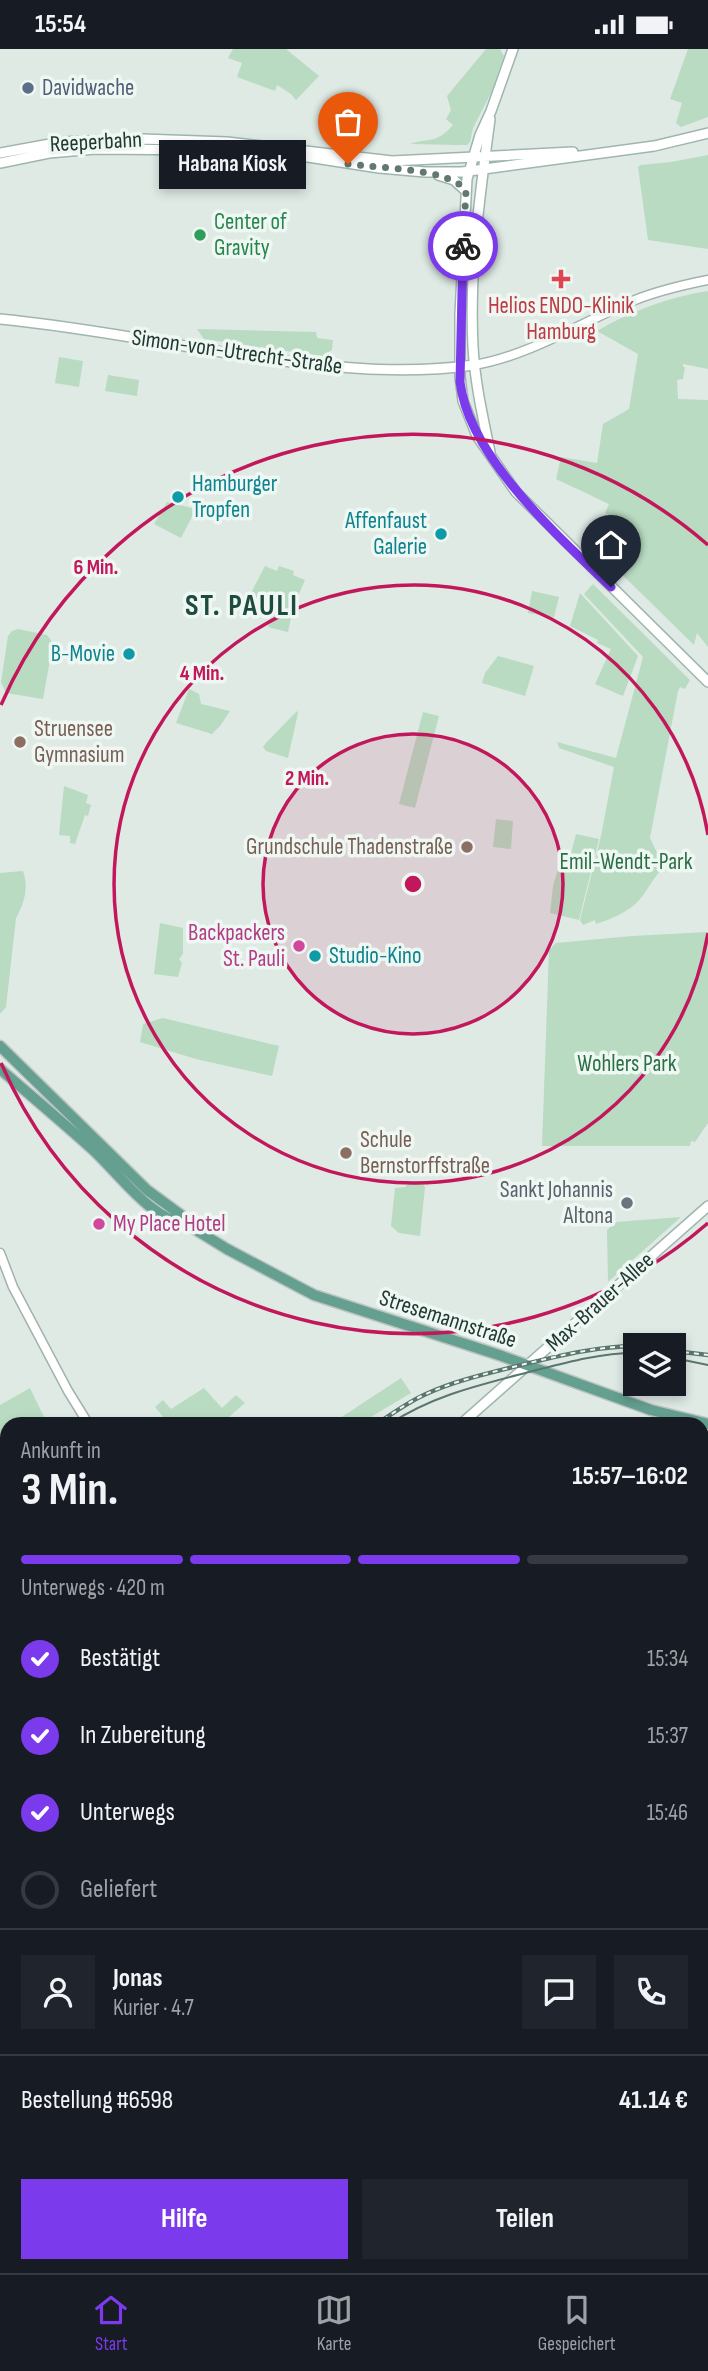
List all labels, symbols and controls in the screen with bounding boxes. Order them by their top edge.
text: 15:54 [35,9,86,40]
place label: Davidwache [42,74,134,102]
marker: Davidwache [20,80,36,96]
pin [318,92,378,164]
icon: bag [329,103,367,141]
street label: Reeperbahn [49,126,143,158]
callout: Habana Kiosk [159,139,306,189]
text: Habana Kiosk [178,150,287,178]
place label: Center of Gravity [214,208,287,262]
courier [428,211,498,281]
marker: Center of Gravity [192,227,208,243]
icon: bike [444,227,482,265]
marker: Helios ENDO-Klinik Hamburg [551,269,571,289]
place label: Helios ENDO-Klinik Hamburg [488,292,634,346]
street label: Simon-von-Utrecht-Straße [130,323,344,381]
place label: Hamburger Tropfen [192,470,278,524]
marker: Hamburger Tropfen [170,489,186,505]
place label: Affenfaust Galerie [344,507,427,561]
pin [581,515,641,587]
marker: Affenfaust Galerie [433,526,449,542]
icon: home [592,526,630,564]
text: 6 Min. [74,555,118,580]
district label: ST. PAULI [185,588,299,624]
place label: B-Movie [51,640,115,668]
marker: B-Movie [121,646,137,662]
text: 4 Min. [180,661,224,686]
place label: Struensee Gymnasium [34,715,124,769]
marker: Struensee Gymnasium [12,734,28,750]
text: 2 Min. [285,766,329,791]
place label: Grundschule Thadenstraße [246,833,453,861]
marker: Grundschule Thadenstraße [459,839,475,855]
park label: Emil-Wendt-Park [559,848,693,876]
centre of rings [401,872,425,896]
place label: Backpackers St. Pauli [188,919,285,973]
marker: Backpackers St. Pauli [291,938,307,954]
place label: Studio-Kino [329,942,421,970]
marker: Studio-Kino [307,948,323,964]
park label: Wohlers Park [577,1050,677,1078]
place label: Schule Bernstorffstraße [360,1126,490,1180]
marker: Schule Bernstorffstraße [338,1145,354,1161]
place label: Sankt Johannis Altona [500,1176,613,1230]
marker: Sankt Johannis Altona [619,1195,635,1211]
place label: My Place Hotel [113,1210,226,1238]
marker: My Place Hotel [91,1216,107,1232]
street label: Max-Brauer-Allee [540,1246,660,1358]
street label: Stresemannstraße [376,1284,520,1354]
map controls [623,1333,686,1396]
button: layers [623,1333,686,1396]
text: Ankunft in [21,1437,101,1465]
text: 15:57–16:02 [572,1461,688,1492]
text: 3 Min. [21,1463,118,1518]
text: Unterwegs · 420 m [21,1574,165,1602]
icon: check [21,1640,59,1678]
text: Bestätigt [80,1643,160,1674]
text: 15:34 [647,1645,688,1673]
icon: check [21,1717,59,1755]
text: In Zubereitung [80,1720,206,1751]
text: 15:37 [648,1722,688,1750]
icon: check [21,1794,59,1832]
text: Unterwegs [80,1797,175,1828]
text: 15:46 [647,1799,688,1827]
text: Geliefert [80,1874,157,1905]
button: person [21,1955,95,2029]
button: chat [522,1955,596,2029]
button: phone [614,1955,688,2029]
text: Jonas [113,1963,162,1994]
text: Kurier · 4.7 [113,1994,194,2022]
text: Bestellung #6598 [21,2085,173,2116]
text: 41.14 € [619,2085,688,2116]
button: Hilfe [21,2179,348,2259]
button: Teilen [362,2179,688,2259]
tab: Start [92,2291,130,2356]
tab: Karte [315,2291,353,2356]
tab: Gespeichert [538,2291,616,2356]

